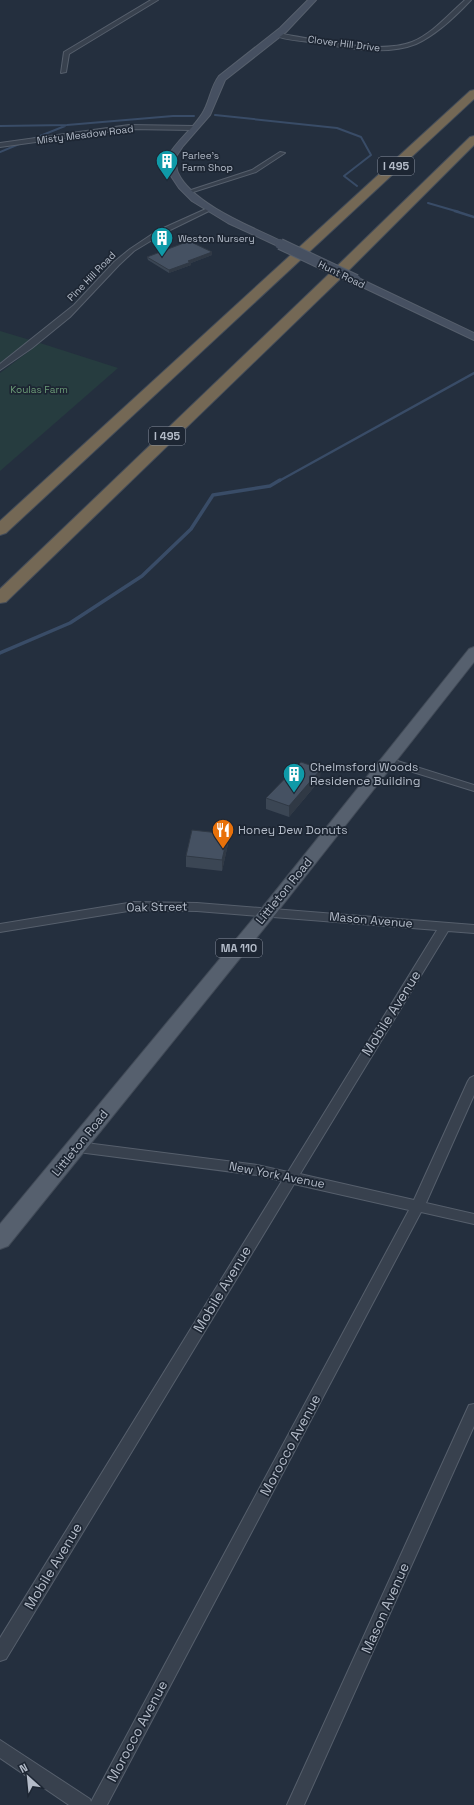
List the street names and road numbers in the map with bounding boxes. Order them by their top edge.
street label: Clover Hill Drive [307,33,381,54]
street label: Misty Meadow Road [36,122,134,147]
road number: I 495 [378,157,414,175]
street label: Pine Hill Road [64,249,118,304]
street label: Hunt Road [316,258,367,291]
road number: I 495 [149,427,185,445]
street label: Littleton Road [252,854,316,928]
street label: Oak Street [126,898,188,916]
street label: Mason Avenue [329,908,413,932]
road number: MA 110 [216,939,262,957]
street label: Mobile Avenue [357,967,425,1059]
street label: Littleton Road [48,1106,112,1180]
street label: New York Avenue [228,1158,326,1192]
street label: Mobile Avenue [189,1242,255,1336]
street label: Morocco Avenue [256,1391,324,1499]
street label: Mobile Avenue [20,1519,86,1613]
street label: Mason Avenue [357,1560,413,1656]
street label: Morocco Avenue [103,1677,171,1785]

